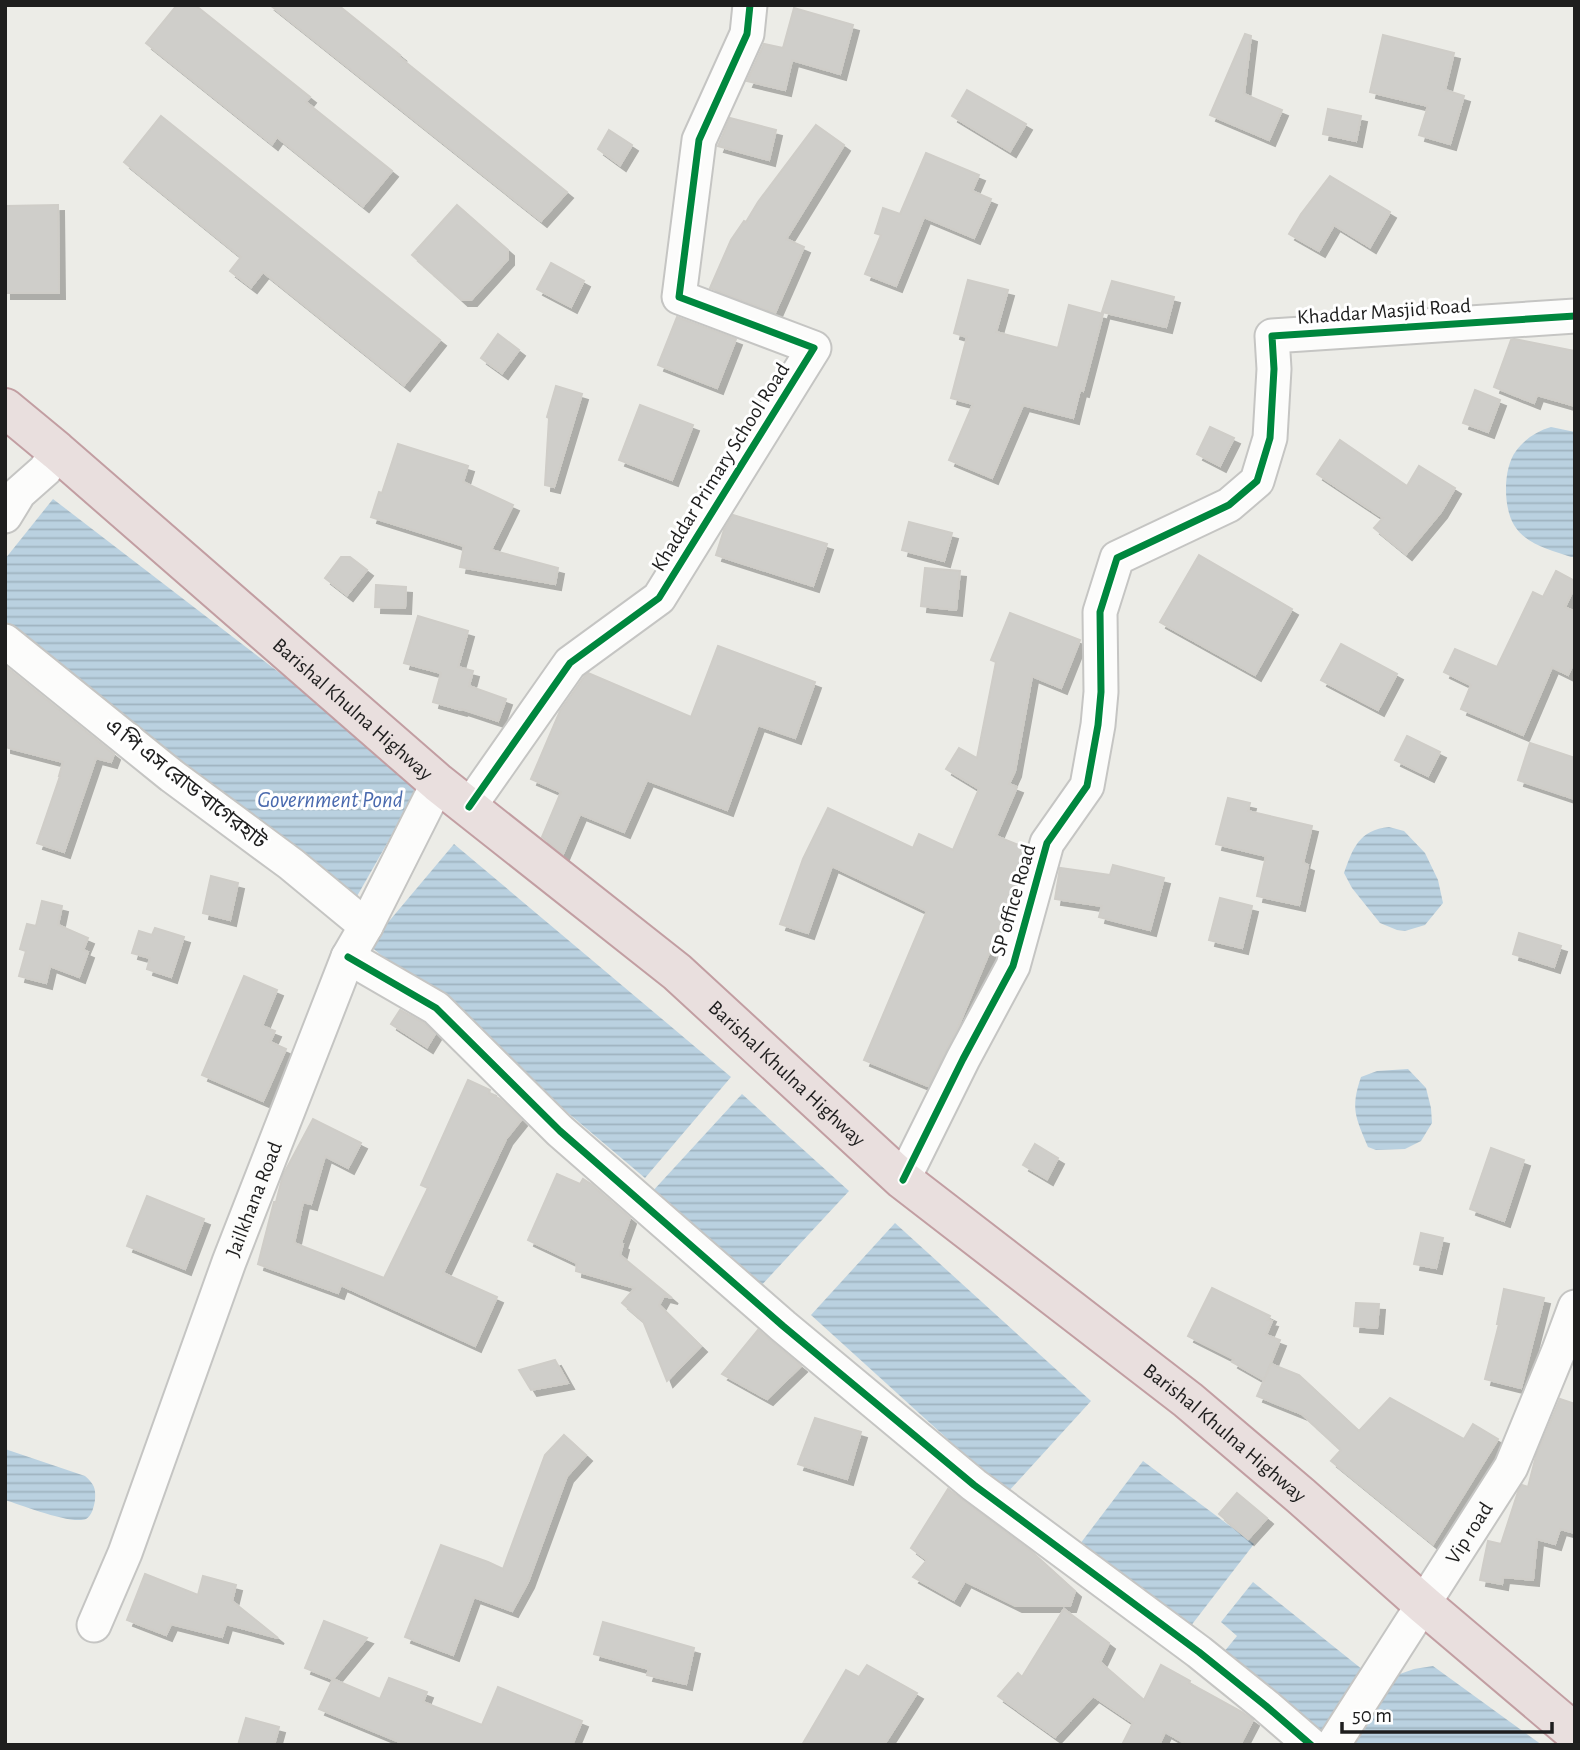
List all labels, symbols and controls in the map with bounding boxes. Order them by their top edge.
street label: Khaddar Masjid Road [1296,295,1472,328]
street label: Khaddar Primary School Road [648,359,793,575]
street label: Barishal Khulna Highway [269,634,437,784]
street label: এ পি এস রোড বাগেরহাট [101,713,272,853]
water label: Government Pond [257,789,403,812]
street label: SP office Road [988,842,1039,958]
street label: Barishal Khulna Highway [704,997,869,1151]
street label: Jailkhana Road [222,1139,286,1260]
street label: Barishal Khulna Highway [1139,1360,1310,1507]
street label: Vip road [1442,1498,1497,1568]
scale bar [1342,1690,1552,1734]
text: 50 m [1352,1705,1392,1726]

